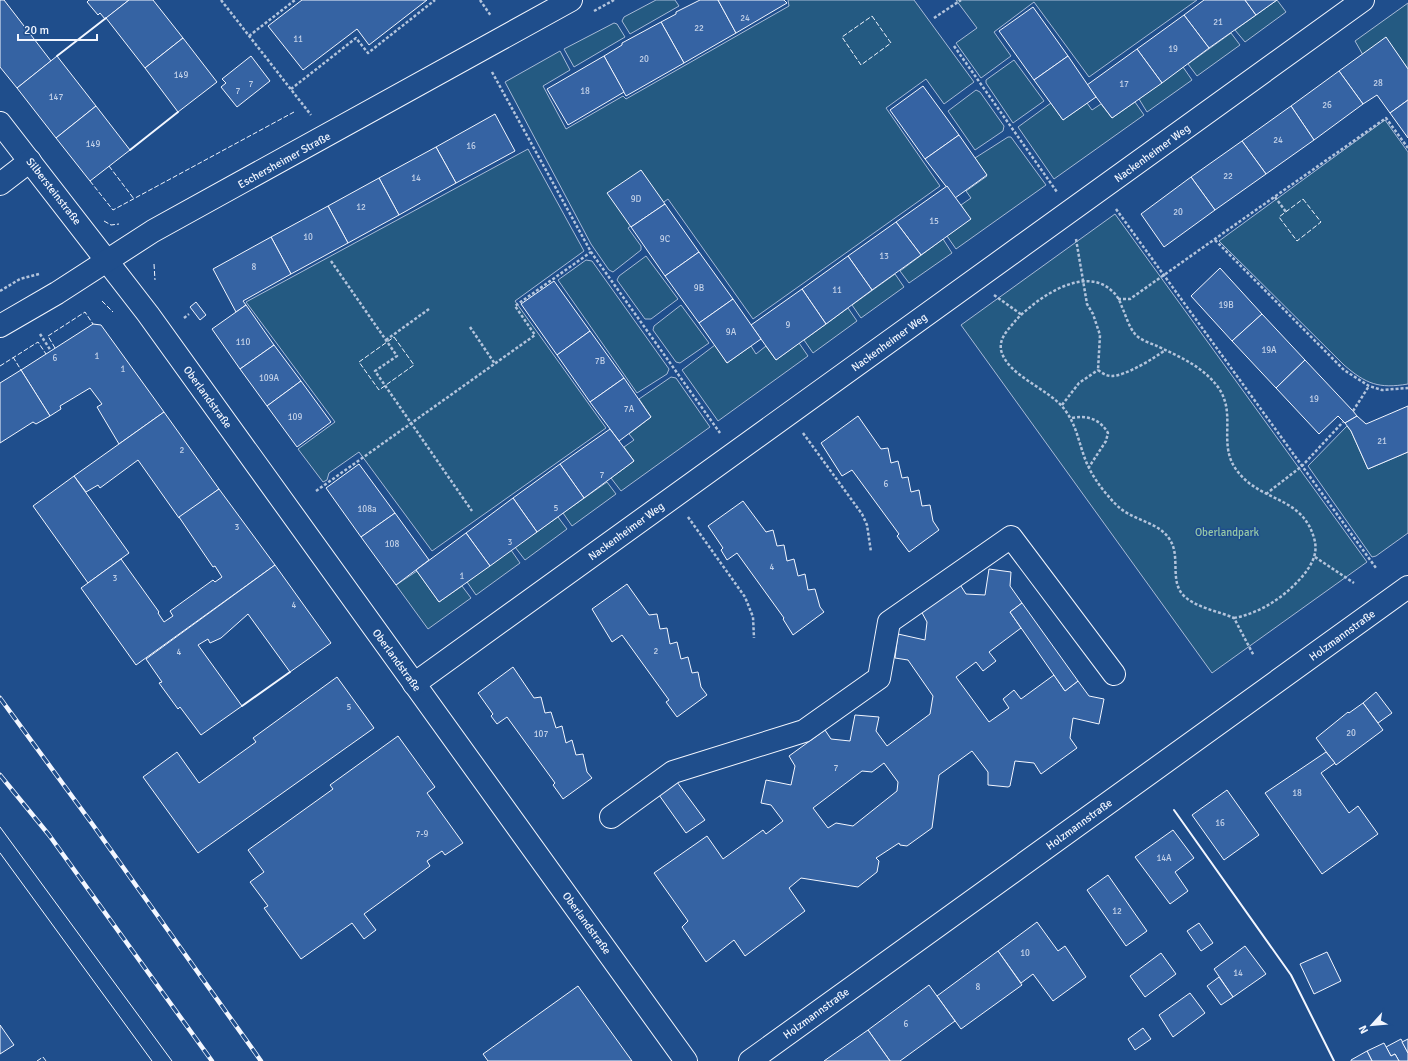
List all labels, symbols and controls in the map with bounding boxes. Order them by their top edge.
house number: 24 [740,13,750,24]
scale bar [18,16,97,42]
house number: 21 [1213,17,1223,28]
text: 20 m [24,23,49,38]
house number: 22 [694,23,704,34]
house number: 11 [293,34,303,45]
house number: 19 [1168,44,1178,55]
house number: 20 [639,54,649,65]
house number: 149 [174,70,188,81]
house number: 28 [1373,78,1383,89]
house number: 7 [249,79,254,90]
house number: 17 [1119,79,1129,90]
house number: 7 [236,86,241,97]
house number: 18 [580,86,590,97]
house number: 147 [49,92,63,103]
house number: 26 [1322,100,1332,111]
street label: Nackenheimer Weg [1112,121,1193,185]
street label: Eschersheimer Straße [236,130,333,191]
house number: 24 [1273,135,1283,146]
house number: 149 [86,139,100,150]
house number: 16 [466,141,476,152]
street label: Silbersteinstraße [23,155,84,227]
house number: 22 [1223,171,1233,182]
house number: 14 [411,173,421,184]
house number: 9D [631,194,642,205]
house number: 12 [356,202,366,213]
house number: 20 [1173,207,1183,218]
house number: 15 [929,216,939,227]
house number: 10 [303,232,313,243]
house number: 9C [660,234,671,245]
house number: 13 [879,251,889,262]
house number: 8 [252,262,257,273]
house number: 9B [694,283,704,294]
house number: 11 [832,285,842,296]
house number: 19B [1218,300,1234,311]
street label: Nackenheimer Weg [849,310,930,374]
house number: 9 [786,320,791,331]
house number: 9A [726,327,737,338]
house number: 110 [236,337,250,348]
house number: 19A [1261,345,1277,356]
house number: 1 [95,351,100,362]
house number: 6 [53,353,58,364]
house number: 7B [595,356,605,367]
house number: 1 [121,364,126,375]
street label: Oberlandstraße [181,364,235,431]
house number: 109A [259,373,280,384]
house number: 19 [1309,394,1319,405]
house number: 7A [624,404,635,415]
house number: 109 [288,412,302,423]
house number: 21 [1377,436,1387,447]
house number: 2 [180,445,185,456]
house number: 7 [600,470,605,481]
house number: 6 [884,479,889,490]
street label: Nackenheimer Weg [586,499,667,563]
house number: 5 [554,503,559,514]
house number: 108a [357,504,377,515]
house number: 3 [235,522,240,533]
park label: Oberlandpark [1195,526,1260,539]
house number: 3 [508,537,513,548]
house number: 108 [385,539,399,550]
house number: 4 [770,562,775,573]
house number: 1 [460,571,465,582]
house number: 3 [113,573,118,584]
house number: 4 [292,600,297,611]
street label: Holzmannstraße [1307,607,1378,664]
street label: Oberlandstraße [370,627,424,694]
house number: 2 [654,646,659,657]
house number: 4 [177,647,182,658]
house number: 5 [347,702,352,713]
house number: 20 [1346,728,1356,739]
house number: 107 [534,729,548,740]
house number: 7 [834,763,839,774]
house number: 18 [1292,788,1302,799]
street label: Holzmannstraße [1044,796,1115,853]
house number: 16 [1215,818,1225,829]
house number: 7-9 [416,829,429,840]
house number: 14A [1156,853,1172,864]
street label: Oberlandstraße [560,890,614,957]
house number: 12 [1112,906,1122,917]
house number: 10 [1020,948,1030,959]
house number: 14 [1233,968,1243,979]
house number: 8 [976,982,981,993]
street label: Holzmannstraße [781,985,852,1042]
north arrow [1352,1005,1392,1045]
house number: 6 [904,1019,909,1030]
text: N [1356,1023,1371,1036]

